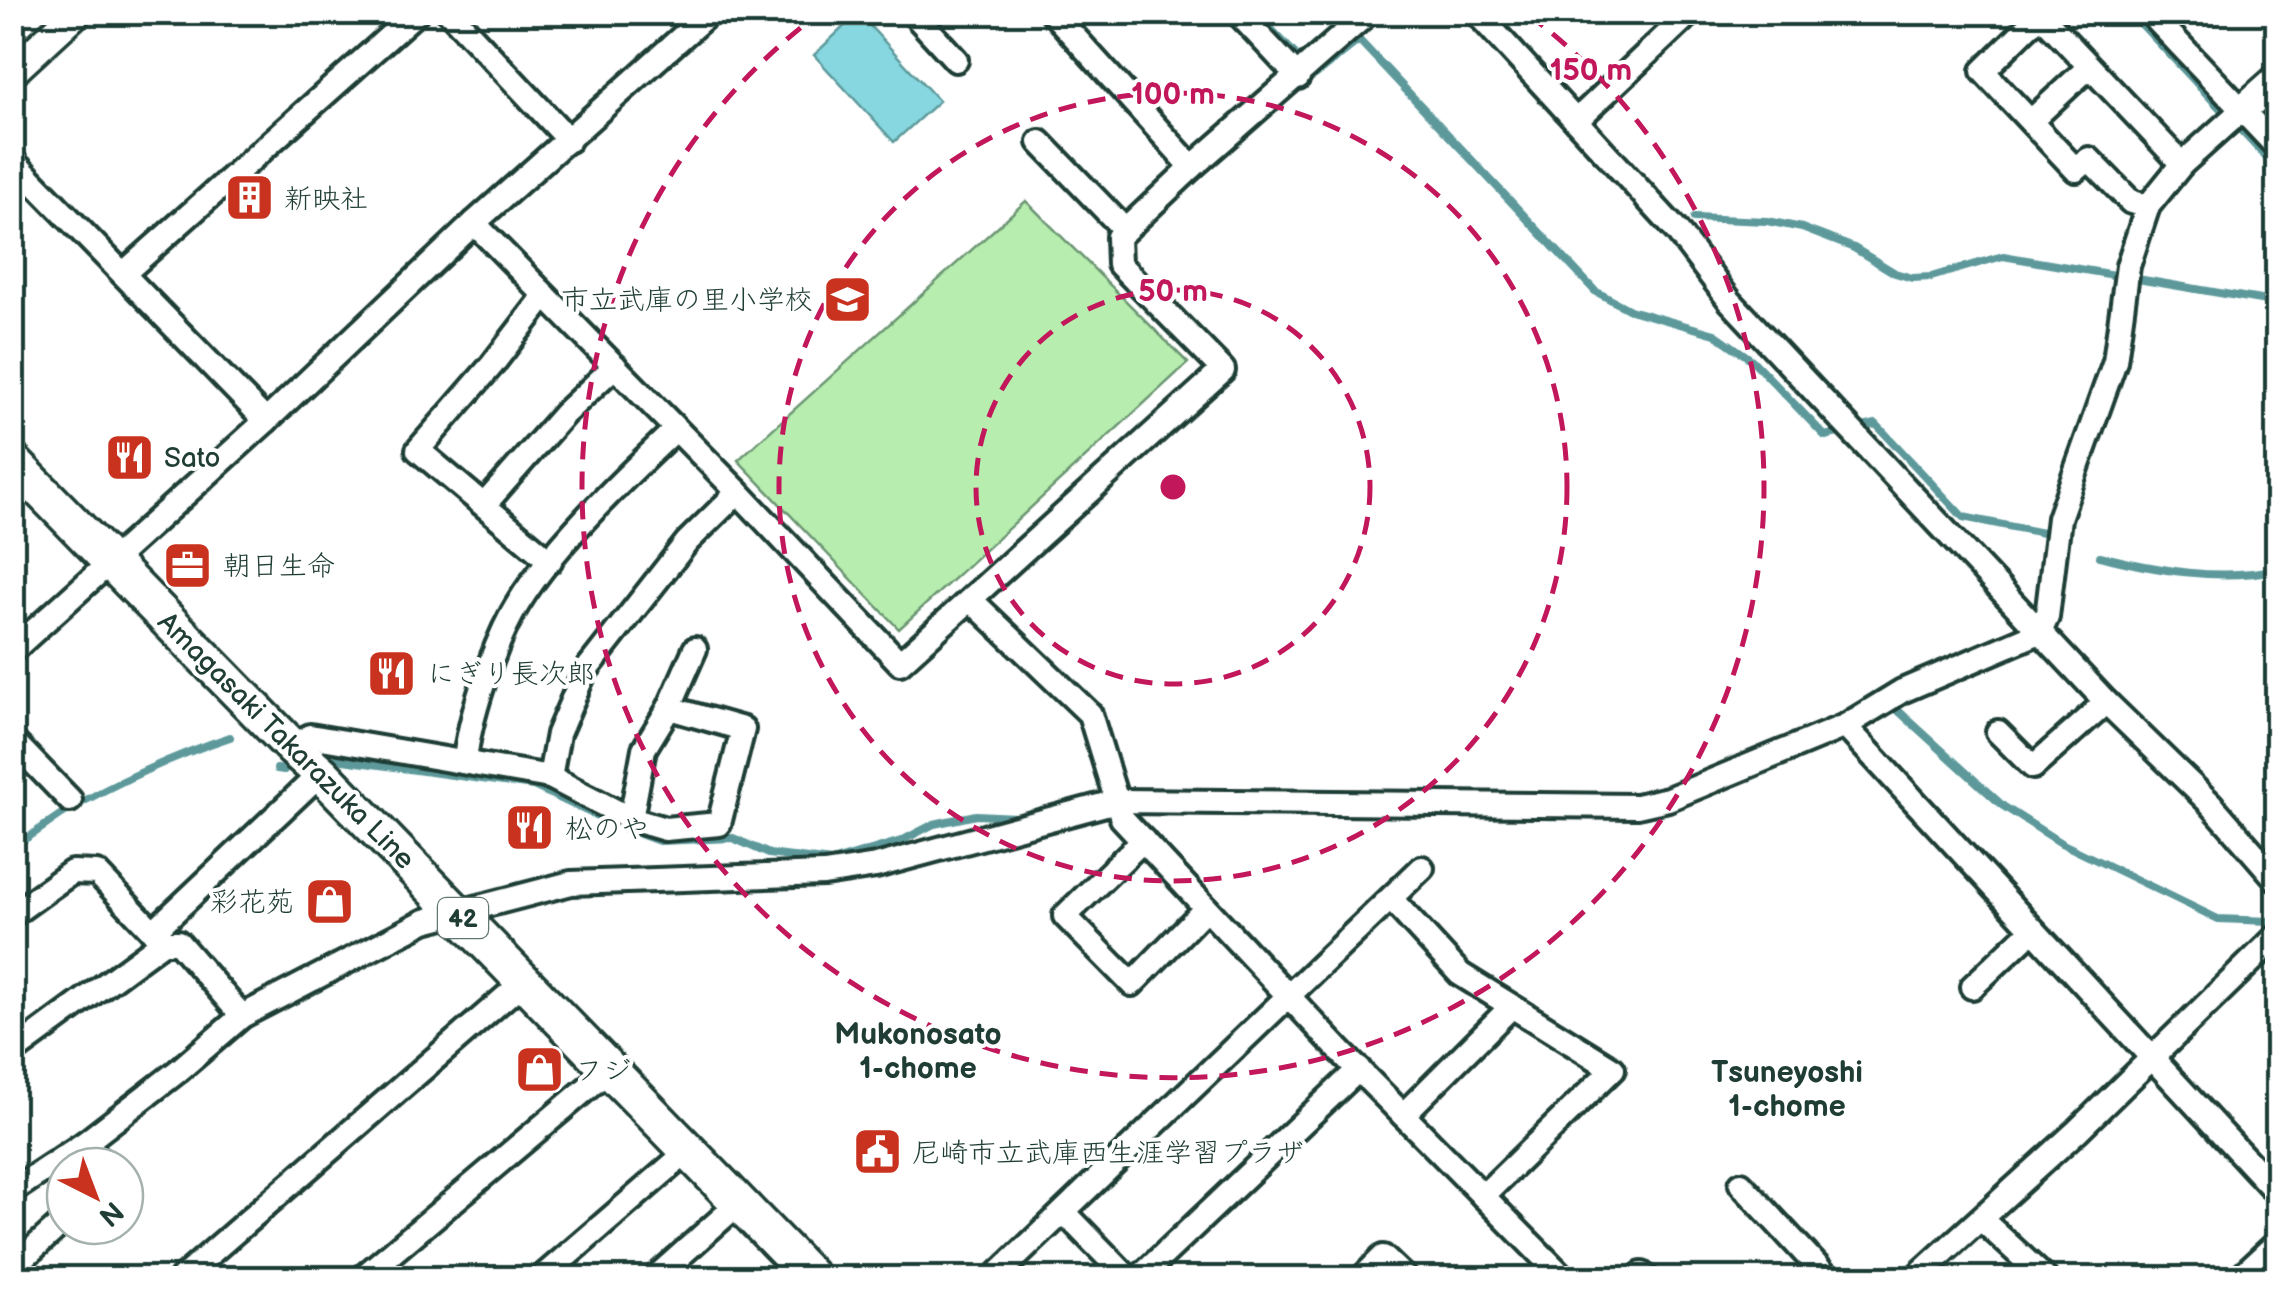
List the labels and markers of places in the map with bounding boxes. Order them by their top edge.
building icon: 新映社 [223,172,275,224]
place label: 新映社 [284,183,368,216]
school or university icon: 市立武庫の里小学校 [822,273,874,325]
place label: 市立武庫の里小学校 [561,284,813,317]
restaurant icon: Sato [103,431,155,483]
place label: Sato [164,442,220,475]
centre of rings [1155,469,1191,505]
office icon: 朝日生命 [162,539,214,591]
place label: 朝日生命 [223,550,335,583]
restaurant icon: にぎり長次郎 [366,647,418,699]
place label: にぎり長次郎 [427,658,595,691]
restaurant icon: 松のや [504,802,556,854]
place label: 松のや [565,813,649,846]
shop icon: 彩花苑 [303,875,355,927]
place label: 彩花苑 [210,886,294,919]
shop icon: フジ [514,1044,566,1096]
place label: フジ [575,1055,631,1088]
public building icon: 尼崎市立武庫西生涯学習プラザ [851,1126,903,1178]
place label: 尼崎市立武庫西生涯学習プラザ [912,1137,1304,1170]

